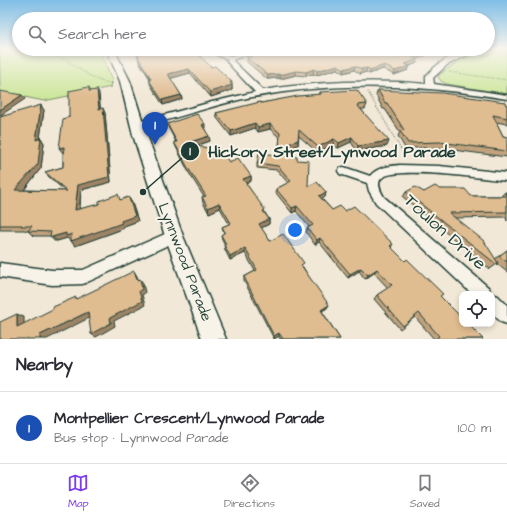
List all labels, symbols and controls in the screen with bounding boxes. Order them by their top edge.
search box [12,12,495,56]
icon: search [26,23,48,45]
text: Search here [58,24,147,45]
pin: 1 [142,112,168,145]
callout: Hickory Street/Lynwood Parade [180,137,464,165]
text: Hickory Street/Lynwood Parade [208,141,456,164]
text: 1 [189,143,191,160]
street label: Toulon Drive [398,188,492,276]
street label: Lynnwood Parade [152,200,217,325]
your location [285,220,305,240]
map controls [459,291,495,327]
button: locate [459,291,495,327]
text: Nearby [16,353,73,377]
text: Montpellier Crescent/Lynwood Parade [54,408,325,429]
text: 1 [28,419,30,437]
text: 100 m [458,419,491,437]
text: Bus stop · Lynnwood Parade [54,429,229,447]
tab: Map [67,472,89,511]
tab: Directions [224,472,275,511]
tab: Saved [410,472,440,511]

